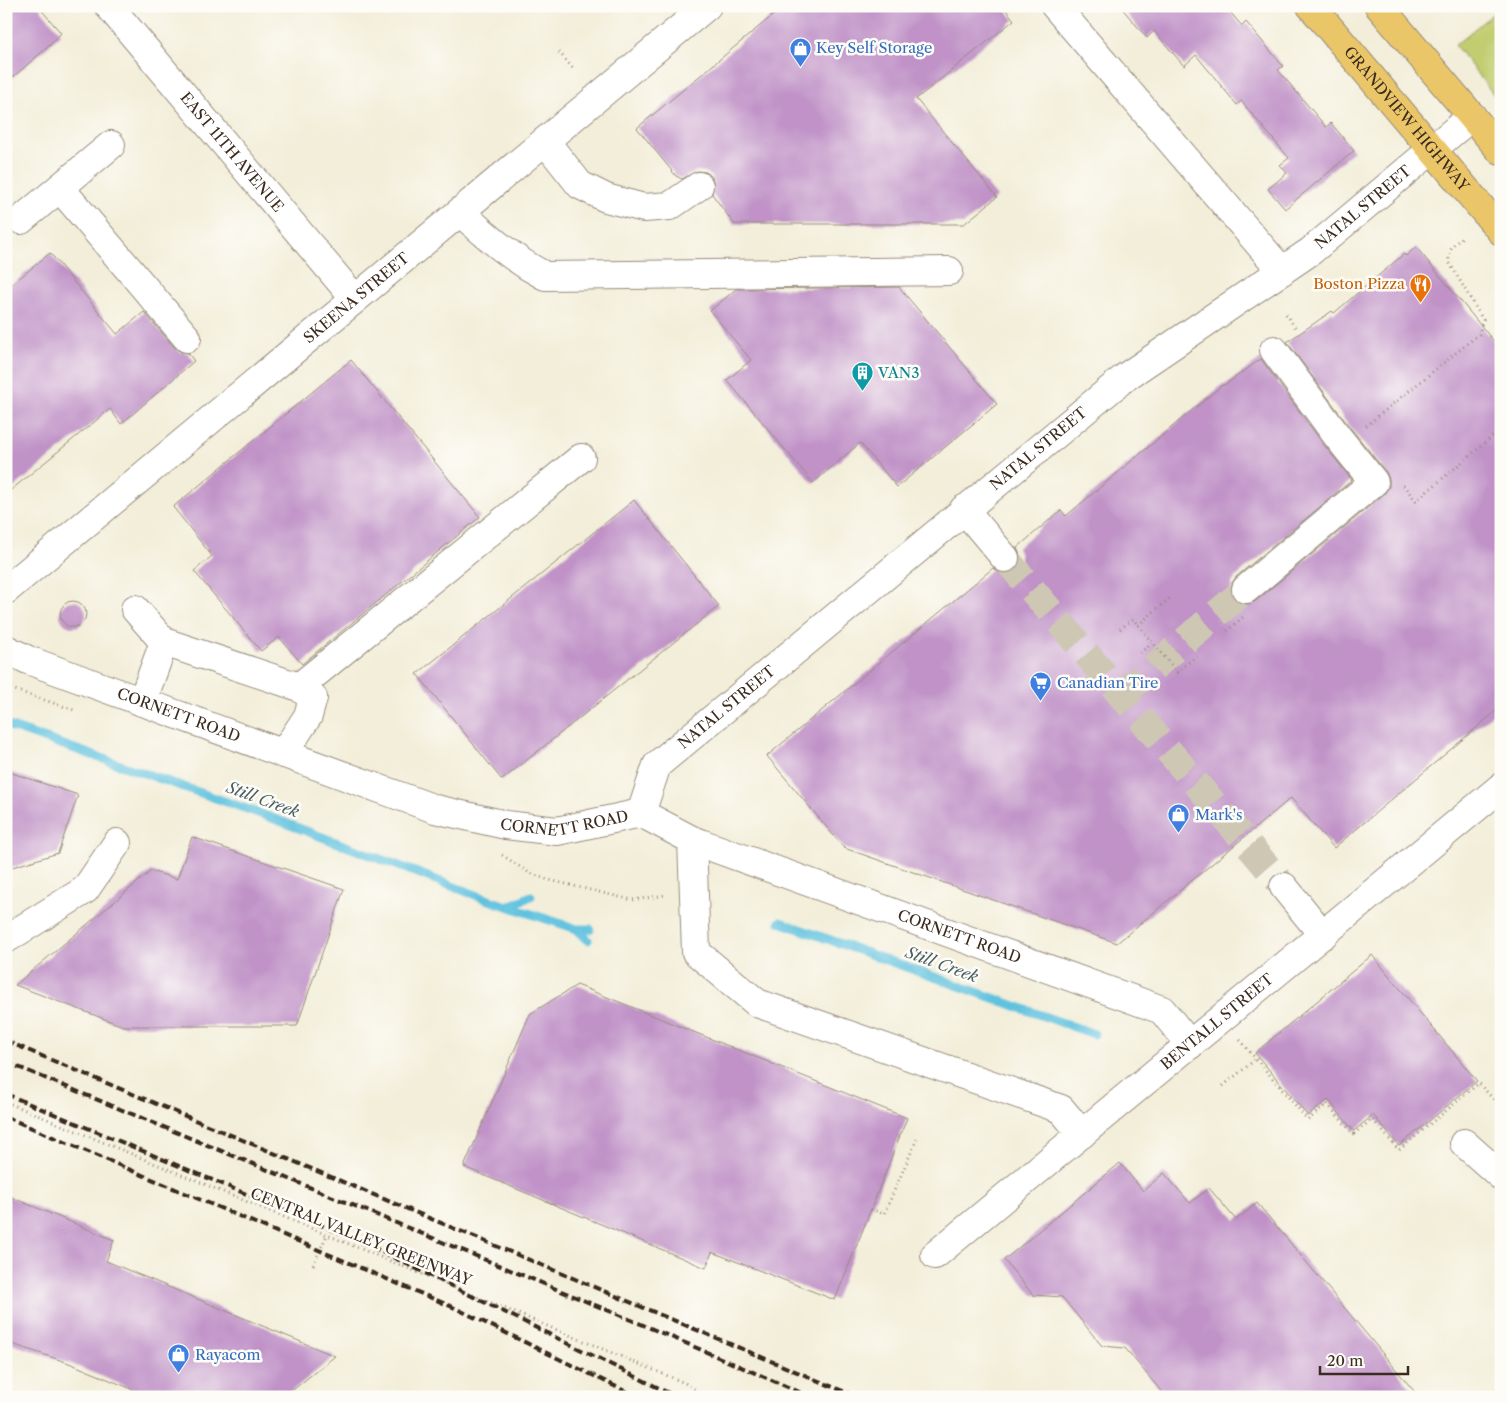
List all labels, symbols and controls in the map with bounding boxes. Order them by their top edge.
shop icon: Key Self Storage [788,36,812,67]
place label: Key Self Storage [816,38,932,57]
street label: GRANDVIEW HIGHWAY [1340,42,1474,195]
street label: EAST 11TH AVENUE [176,88,288,216]
street label: NATAL STREET [1311,161,1415,253]
street label: SKEENA STREET [299,248,413,347]
restaurant icon: Boston Pizza [1409,272,1433,303]
place label: Boston Pizza [1313,274,1405,293]
building icon: VAN3 [850,361,874,392]
place label: VAN3 [877,363,919,382]
street label: NATAL STREET [986,402,1091,494]
street label: NATAL STREET [674,661,779,753]
supermarket icon: Canadian Tire [1029,671,1053,702]
place label: Canadian Tire [1057,673,1159,692]
street label: CORNETT ROAD [115,683,243,746]
water label: Still Creek [223,776,303,822]
shop icon: Mark's [1167,803,1191,834]
place label: Mark's [1195,805,1242,824]
street label: CORNETT ROAD [499,806,630,840]
street label: CORNETT ROAD [895,905,1024,967]
water label: Still Creek [902,941,982,987]
street label: BENTALL STREET [1156,969,1278,1074]
street label: CENTRAL VALLEY GREENWAY [248,1183,475,1290]
shop icon: Rayacom [167,1343,191,1374]
scale bar [1320,1343,1407,1375]
place label: Rayacom [195,1345,260,1364]
text: 20 m [1327,1351,1363,1370]

